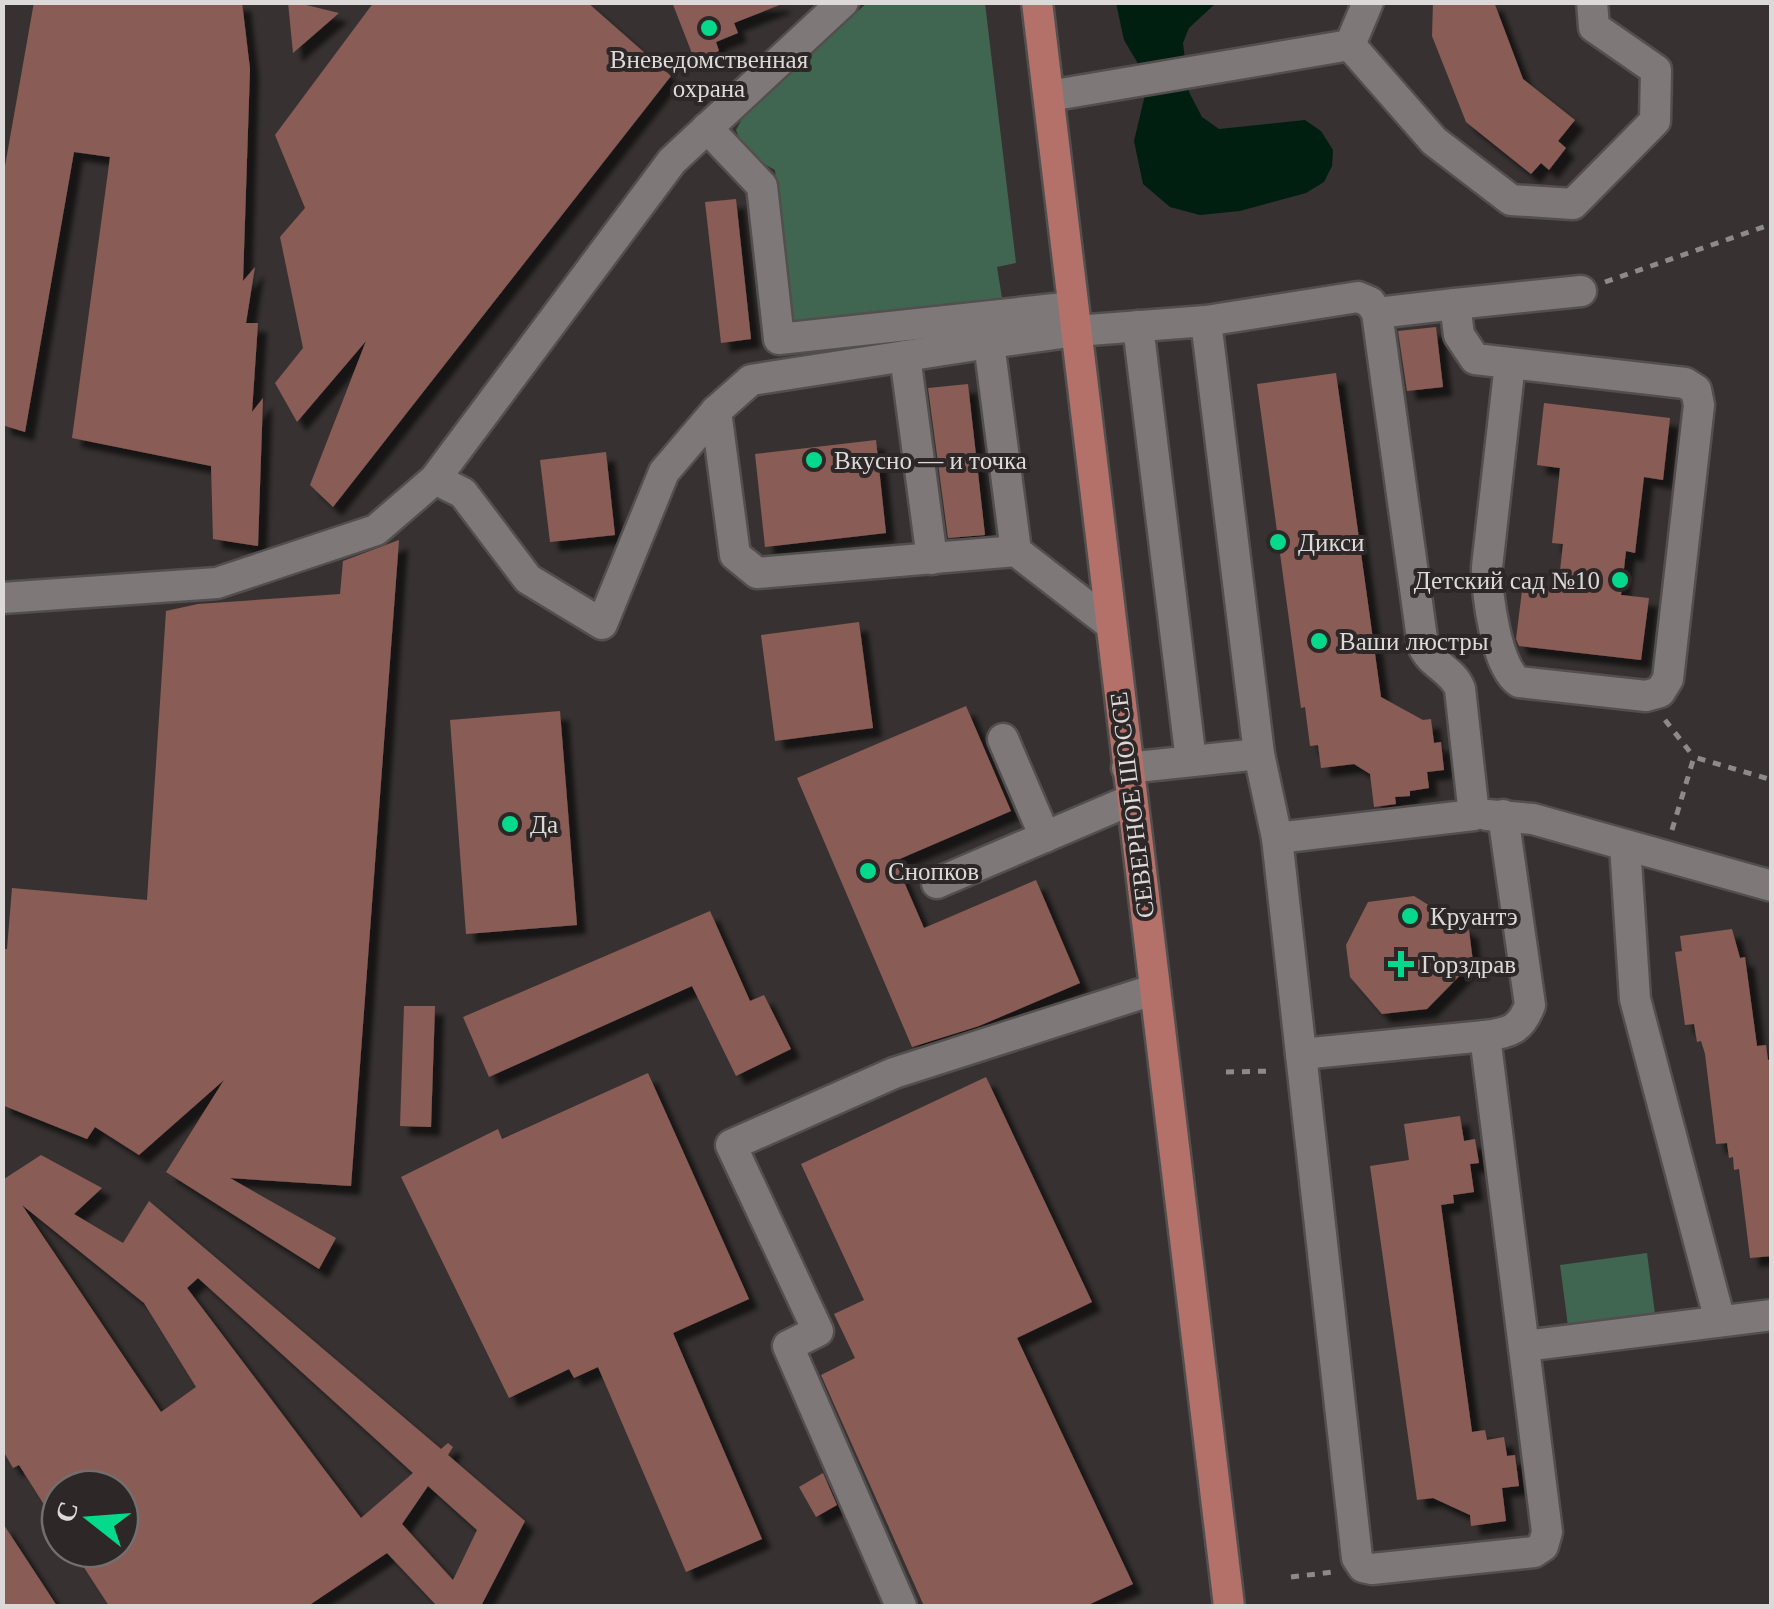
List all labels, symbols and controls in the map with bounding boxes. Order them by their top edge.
marker: Вневедомственная охрана [698,17,720,39]
place label: Вневедомственная охрана [610,46,809,102]
place label: Вкусно — и точка [834,447,1027,474]
marker: Вкусно — и точка [803,449,825,471]
place label: Дикси [1298,529,1364,556]
marker: Дикси [1267,531,1289,553]
place label: Детский сад №10 [1414,567,1600,594]
marker: Детский сад №10 [1609,569,1631,591]
place label: Ваши люстры [1339,628,1489,655]
marker: Ваши люстры [1308,630,1330,652]
street label: СЕВЕРНОЕ ШОССЕ [1105,690,1159,920]
place label: Да [530,811,558,838]
marker: Да [499,813,521,835]
place label: Снопков [888,858,979,885]
marker: Снопков [857,860,879,882]
place label: Круантэ [1430,903,1518,930]
marker: Круантэ [1399,905,1421,927]
place label: Горздрав [1421,951,1516,978]
marker: Горздрав [1390,953,1412,975]
north arrow [40,1469,140,1569]
text: С [49,1498,84,1526]

